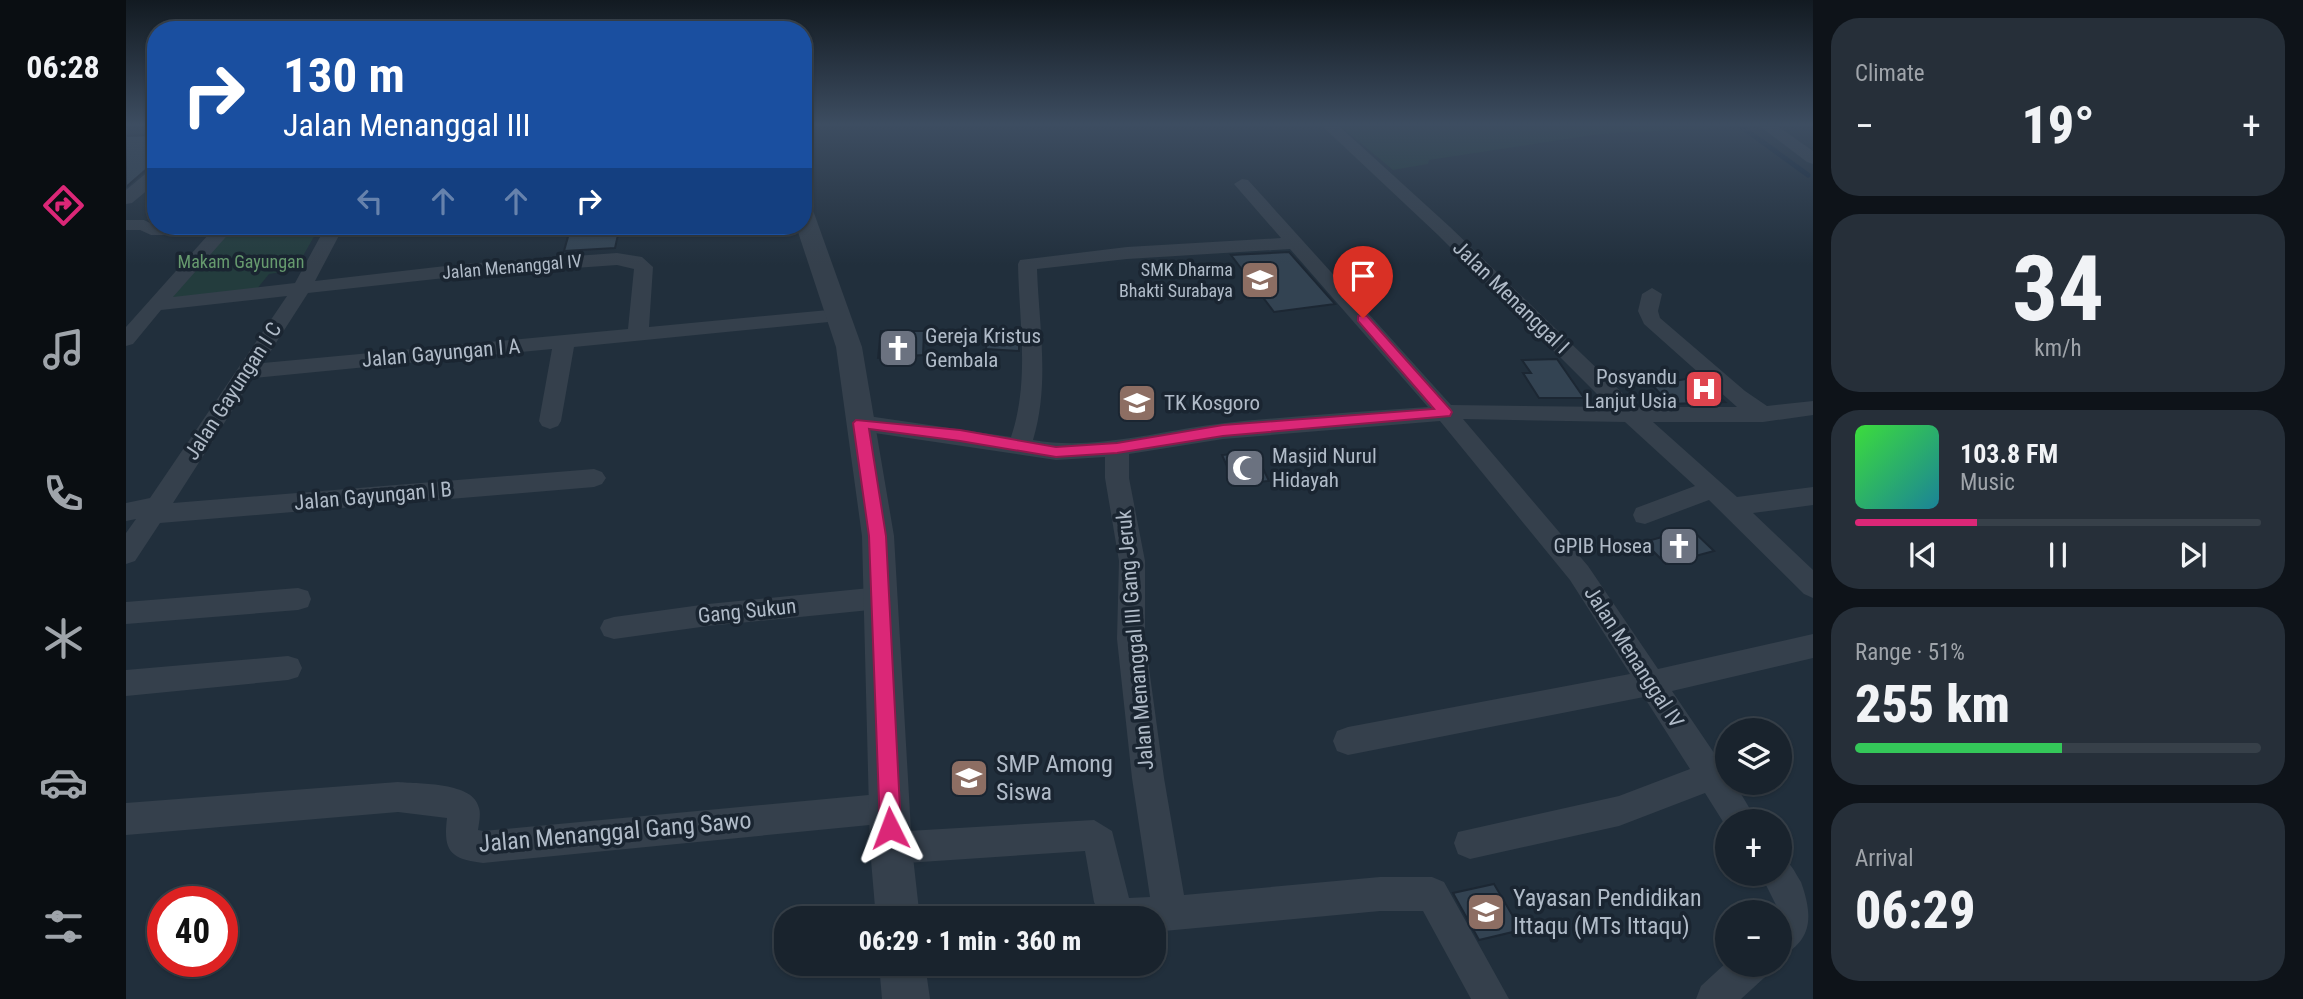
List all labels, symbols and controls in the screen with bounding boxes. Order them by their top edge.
text: 130 m [283,47,405,104]
text: 06:28 [26,48,100,86]
icon: right [168,49,259,140]
text: Climate [1855,60,1925,87]
text: 19° [2021,95,2095,156]
text: − [1855,104,1874,148]
text: + [2242,104,2261,148]
text: Jalan Menanggal III [283,106,530,144]
icon: directions [39,181,88,230]
icon: left [351,182,389,220]
icon: ahead [424,182,462,220]
icon: ahead [497,182,535,220]
icon: right [570,182,608,220]
street label: Jalan Menanggal I [1448,236,1574,358]
text: 34 [2012,236,2104,342]
pin [1333,246,1393,318]
street label: Jalan Menanggal IV [441,250,583,283]
park label: Makam Gayungan [178,251,304,272]
icon: arrive [1344,257,1382,295]
place label: SMK Dharma Bhakti Surabaya [1119,259,1233,301]
school or university icon: SMK Dharma Bhakti Surabaya [1239,259,1281,301]
street label: Jalan Gayungan I C [180,318,286,464]
place label: Gereja Kristus Gembala [925,324,1041,372]
icon: music [39,325,88,374]
church icon: Gereja Kristus Gembala [877,327,919,369]
street label: Jalan Gayungan I A [361,334,521,372]
text: km/h [2034,335,2082,362]
place label: Posyandu Lanjut Usia [1585,365,1677,413]
hospital icon: Posyandu Lanjut Usia [1683,368,1725,410]
school or university icon: TK Kosgoro [1116,382,1158,424]
place label: TK Kosgoro [1164,391,1260,415]
text: 103.8 FM [1960,439,2058,469]
place label: Masjid Nurul Hidayah [1272,444,1377,492]
mosque icon: Masjid Nurul Hidayah [1224,447,1266,489]
icon: phone [39,469,88,518]
text: Music [1960,469,2015,496]
street label: Jalan Gayungan I B [293,477,453,515]
street label: Jalan Menanggal III Gang Jeruk [1112,508,1158,771]
church icon: GPIB Hosea [1658,525,1700,567]
place label: GPIB Hosea [1553,534,1652,558]
icon: previous [1904,536,1942,574]
icon: pause [2039,536,2077,574]
icon: next [2174,536,2212,574]
street label: Jalan Menanggal IV [1579,582,1689,732]
street label: Gang Sukun [697,594,797,628]
icon: climate [39,614,88,663]
text: Range · 51% [1855,639,1965,666]
text: 255 km [1855,674,2010,735]
map controls [1715,718,1792,977]
button: layers [1715,718,1792,795]
place label: SMP Among Siswa [996,750,1113,806]
school or university icon: SMP Among Siswa [948,757,990,799]
icon: car [39,758,88,807]
position arrow [853,791,927,865]
street label: Jalan Menanggal Gang Sawo [477,806,753,858]
button: + [1715,809,1792,886]
text: Arrival [1855,845,1914,872]
text: 06:29 [1855,880,1975,941]
place label: Yayasan Pendidikan Ittaqu (MTs Ittaqu) [1513,884,1702,940]
speed limit sign: 40 [147,886,238,977]
school or university icon: Yayasan Pendidikan Ittaqu (MTs Ittaqu) [1465,891,1507,933]
button: − [1715,900,1792,977]
icon: filters [39,902,88,951]
text: 06:29 · 1 min · 360 m [859,926,1081,956]

